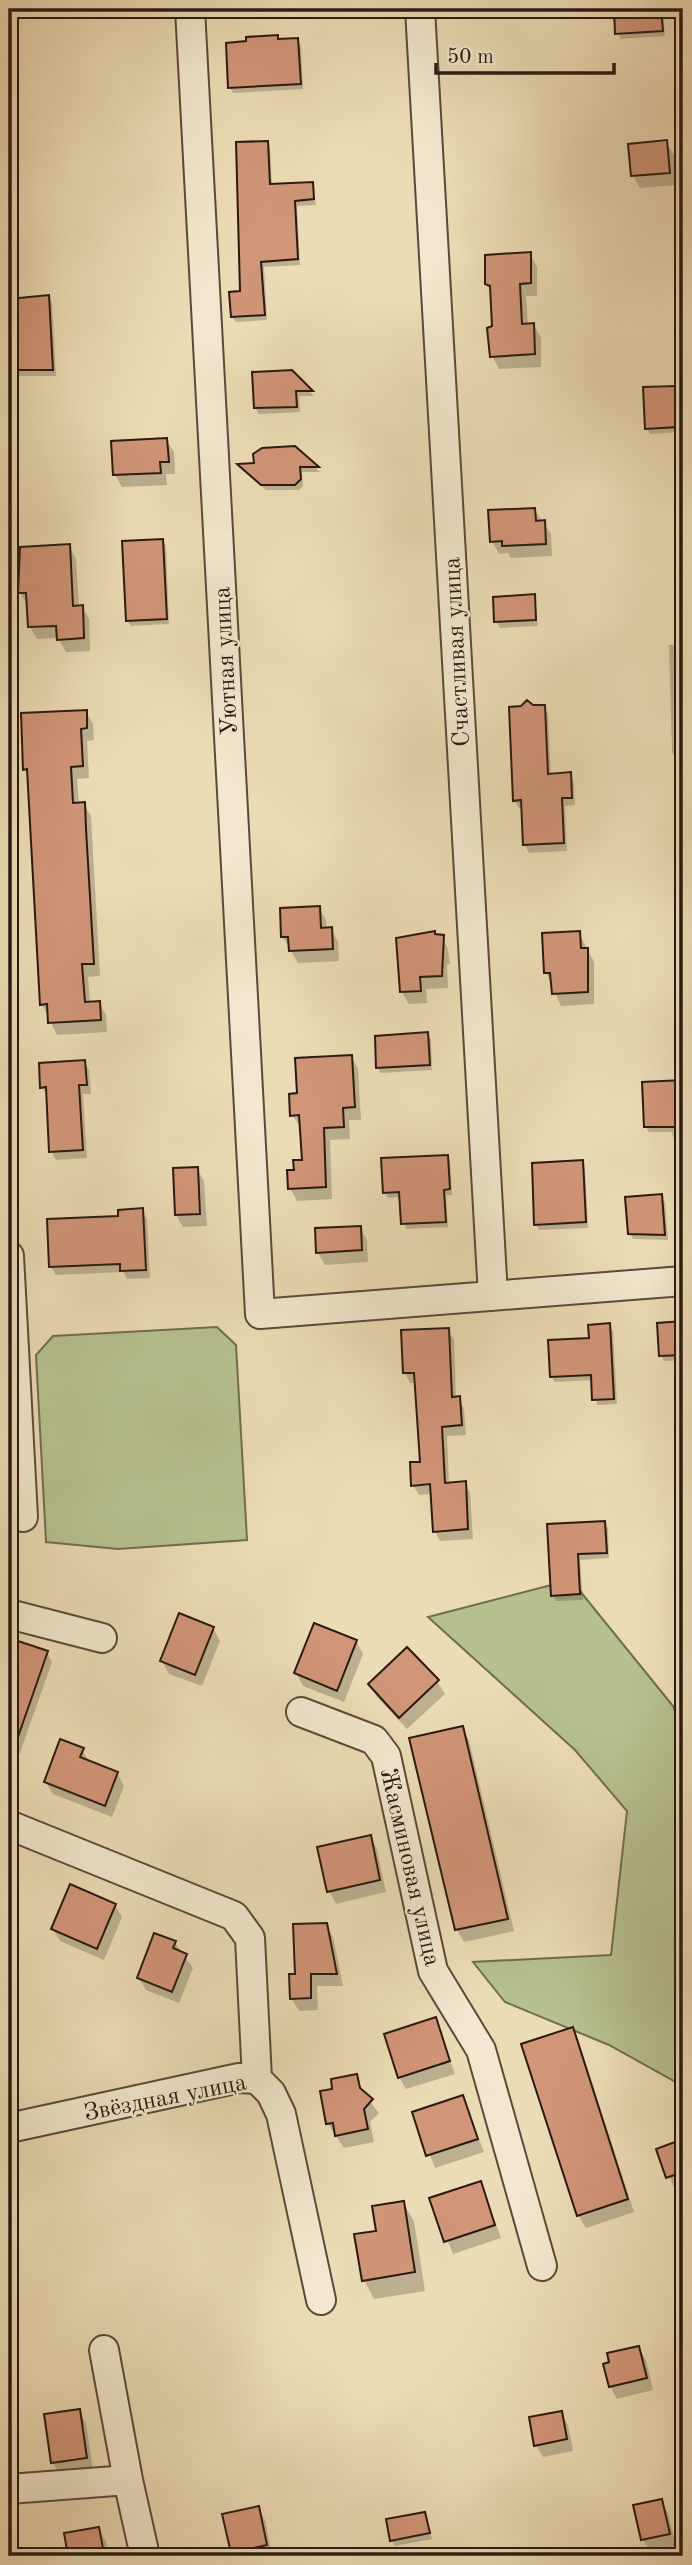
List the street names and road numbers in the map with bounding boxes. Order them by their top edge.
street label: Счастливая улица [441,556,475,748]
street label: Уютная улица [211,586,243,736]
street label: Жасминовая улица [375,1766,444,1969]
street label: Звёздная улица [82,2071,249,2127]

